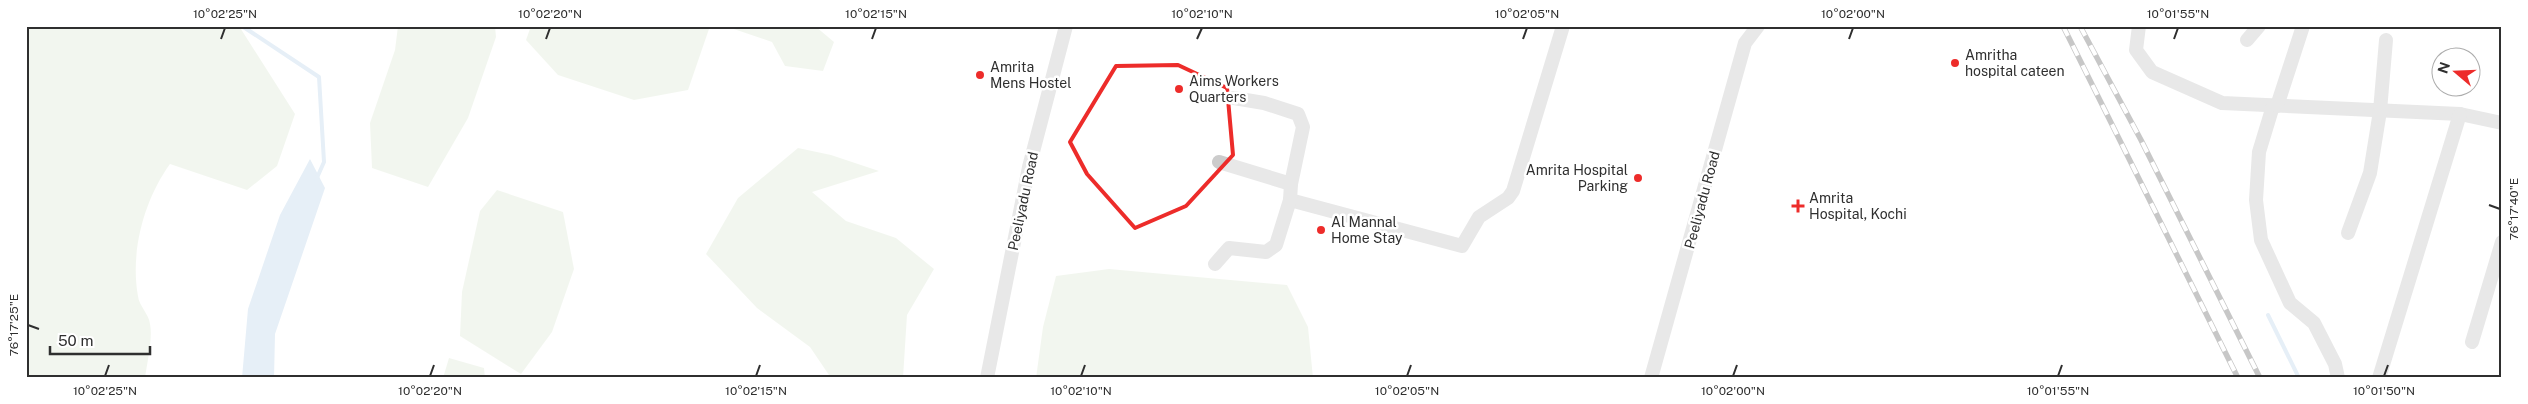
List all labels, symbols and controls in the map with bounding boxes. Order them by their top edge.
text: 10°02'25"N [193,7,257,21]
text: 10°02'20"N [518,7,582,21]
text: 10°02'15"N [845,7,907,21]
text: 10°02'10"N [1171,7,1233,21]
text: 10°02'05"N [1495,7,1559,21]
text: 10°02'00"N [1821,7,1885,21]
text: 10°01'55"N [2147,7,2209,21]
place label: Amritha hospital cateen [1965,47,2065,79]
north arrow [2430,48,2480,98]
marker: Amritha hospital cateen [1949,57,1961,69]
place label: Amrita Mens Hostel [990,59,1072,91]
text: N [2434,60,2453,76]
marker: Amrita Mens Hostel [974,69,986,81]
place label: Aims Workers Quarters [1189,73,1279,105]
marker: Aims Workers Quarters [1173,83,1185,95]
street label: Peeliyadu Road [1681,149,1723,251]
street label: Peeliyadu Road [1005,150,1041,252]
place label: Amrita Hospital Parking [1526,162,1628,194]
marker: Amrita Hospital Parking [1632,172,1644,184]
text: 76°17'40"E [2507,178,2521,240]
place label: Amrita Hospital, Kochi [1809,190,1907,222]
marker: Amrita Hospital, Kochi [1791,199,1805,213]
place label: Al Mannal Home Stay [1331,214,1403,246]
marker: Al Mannal Home Stay [1315,224,1327,236]
text: 76°17'25"E [7,294,21,356]
scale bar [50,324,150,356]
text: 50 m [58,332,93,349]
text: 10°02'25"N [73,384,137,398]
text: 10°02'20"N [398,384,462,398]
text: 10°02'15"N [725,384,787,398]
text: 10°02'10"N [1050,384,1112,398]
text: 10°02'05"N [1375,384,1439,398]
text: 10°02'00"N [1701,384,1765,398]
text: 10°01'55"N [2027,384,2089,398]
text: 10°01'50"N [2353,384,2415,398]

